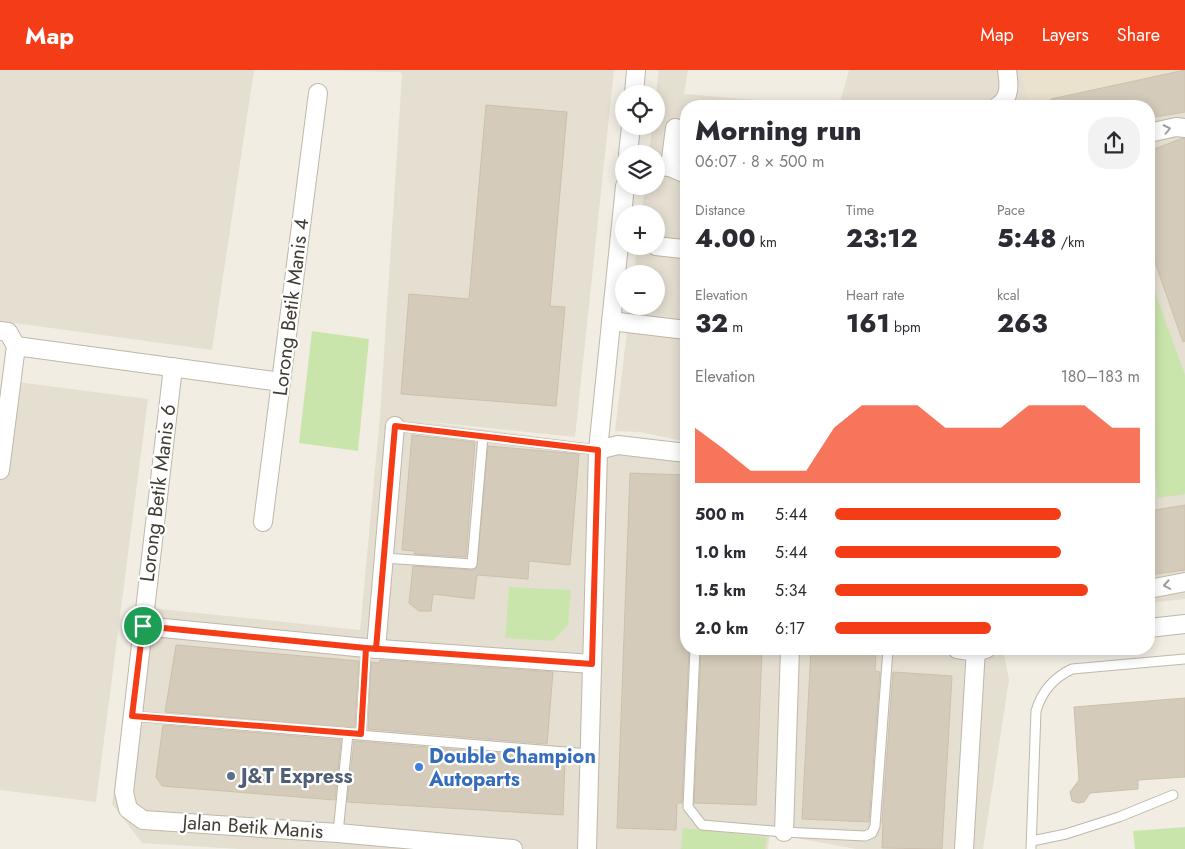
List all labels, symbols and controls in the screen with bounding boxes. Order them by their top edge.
text: Map [25,18,74,53]
text: Map [980,22,1014,48]
text: Layers [1042,22,1089,48]
text: Share [1117,22,1160,48]
map controls [615,85,665,315]
button: locate [615,85,665,135]
text: Morning run [695,110,861,151]
button: share [1088,117,1140,169]
one-way arrow [1162,124,1171,135]
button: layers [615,145,665,195]
text: 06:07 · 8 × 500 m [695,150,824,173]
text: Distance [695,200,745,220]
text: Time [846,200,874,220]
text: Pace [997,200,1025,220]
button: + [615,205,665,255]
street label: Lorong Betik Manis 4 [266,216,316,398]
text: 4.00 [695,220,756,256]
text: 23:12 [846,220,918,256]
text: 5:48 [997,220,1057,256]
text: km [756,232,777,252]
text: /km [1057,232,1085,252]
button: − [615,265,665,315]
text: Elevation [695,285,748,305]
text: Heart rate [846,285,904,305]
text: kcal [997,285,1020,305]
text: 32 [695,305,728,341]
text: 161 [846,305,890,341]
text: 263 [997,305,1048,341]
text: m [728,317,743,337]
text: bpm [890,317,921,337]
text: Elevation [695,365,755,388]
text: 180–183 m [1061,365,1140,388]
street label: Lorong Betik Manis 6 [133,403,183,583]
text: 500 m [695,503,744,526]
text: 5:44 [775,503,807,526]
text: 1.0 km [695,541,746,564]
text: 5:44 [775,541,807,564]
text: 1.5 km [695,579,746,602]
text: 5:34 [775,579,807,602]
one-way arrow [1162,580,1171,590]
pin [122,605,164,647]
icon: arrive [129,612,157,640]
text: 2.0 km [695,617,748,640]
text: 6:17 [775,617,805,640]
place label: Double Champion Autoparts [428,742,596,794]
marker: Double Champion Autoparts [413,761,425,773]
place label: J&T Express [237,762,353,791]
marker: J&T Express [225,770,237,782]
street label: Jalan Betik Manis [179,807,324,846]

